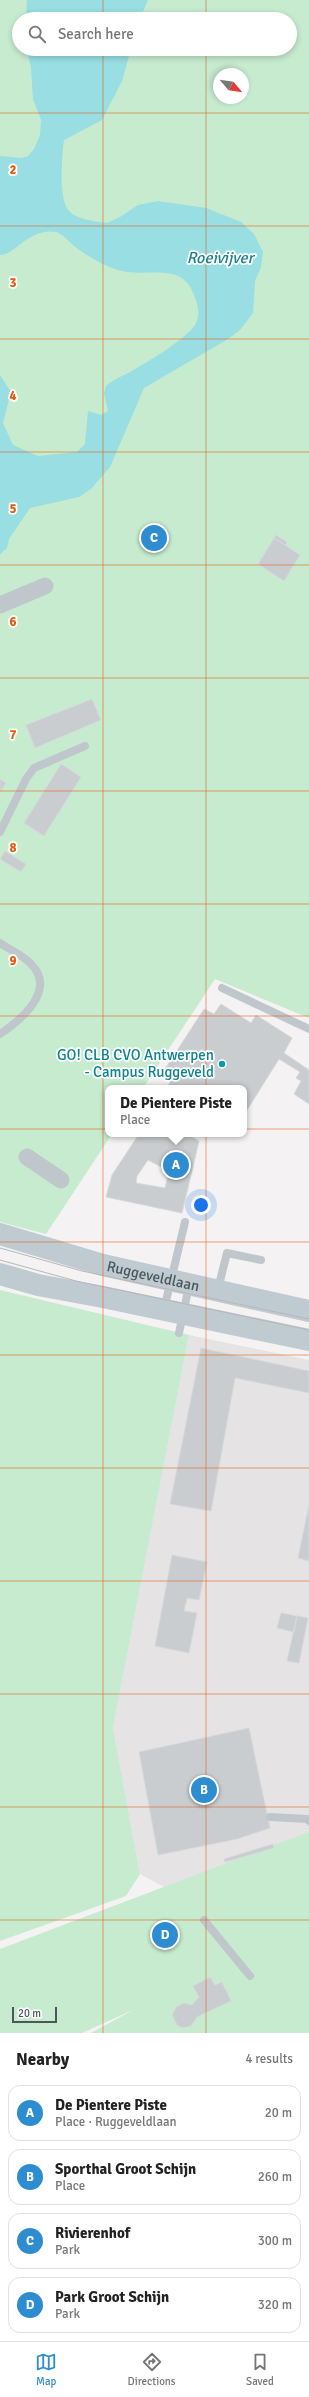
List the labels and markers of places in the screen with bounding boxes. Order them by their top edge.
pin: C [141,523,167,553]
place label: GO! CLB CVO Antwerpen - Campus Ruggeveld [57,1046,214,1081]
marker: GO! CLB CVO Antwerpen - Campus Ruggeveld [217,1059,227,1069]
pin: A [163,1150,189,1180]
pin: B [191,1775,217,1805]
pin: D [152,1920,178,1950]

